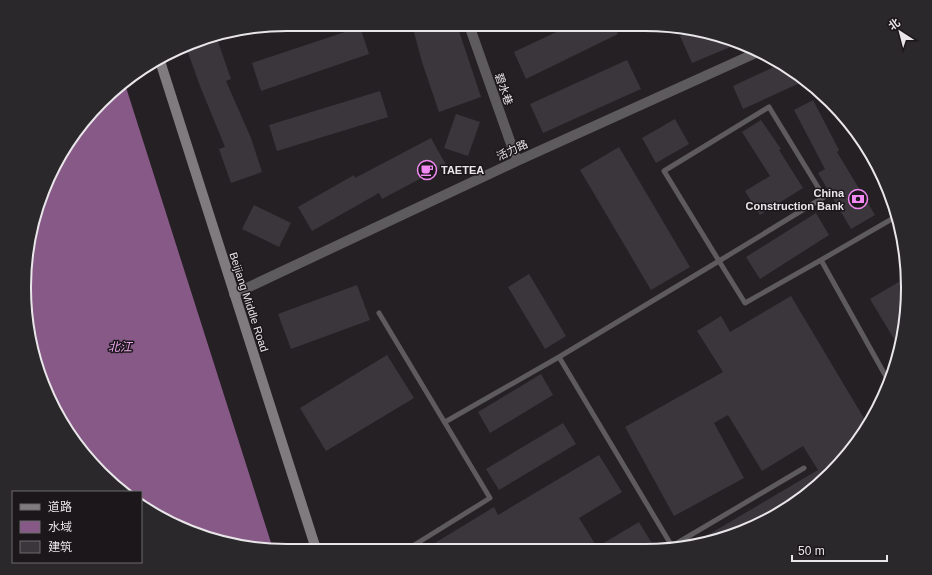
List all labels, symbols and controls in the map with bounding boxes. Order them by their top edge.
north arrow [880,12,920,52]
text: 北 [886,16,902,32]
street label: 碧水巷 [493,71,515,107]
street label: 活力路 [495,138,529,162]
cafe icon: TAETEA [416,159,438,181]
place label: TAETEA [441,164,484,176]
place label: China Construction Bank [746,187,845,212]
bank icon: China Construction Bank [847,188,869,210]
street label: Beijiang Middle Road [227,251,271,353]
water label: 北江 [108,340,134,354]
legend [12,491,142,563]
text: 道路 [48,500,72,514]
text: 水域 [48,520,72,534]
scale bar [792,537,887,563]
text: 建筑 [48,540,72,554]
text: 50 m [798,544,825,558]

